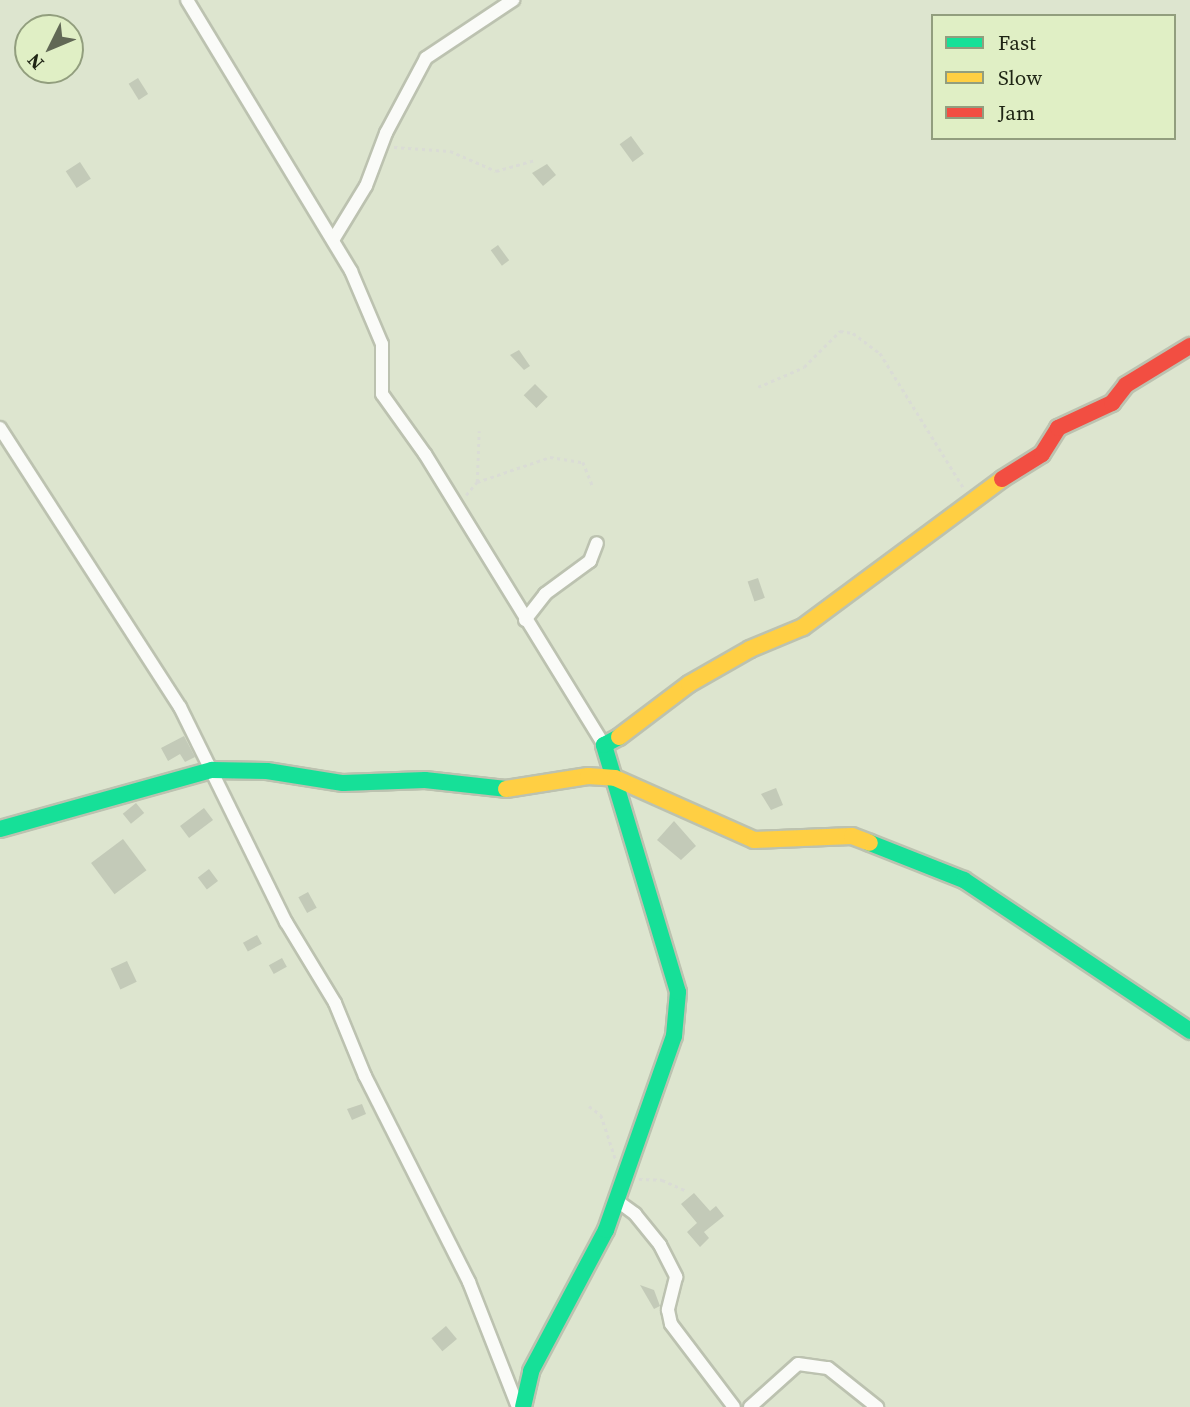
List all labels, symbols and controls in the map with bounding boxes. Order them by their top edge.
north arrow [14,14,84,84]
legend [931,14,1176,140]
text: Fast [998,28,1036,57]
text: N [21,48,49,76]
text: Slow [998,63,1042,92]
text: Jam [998,98,1035,127]

